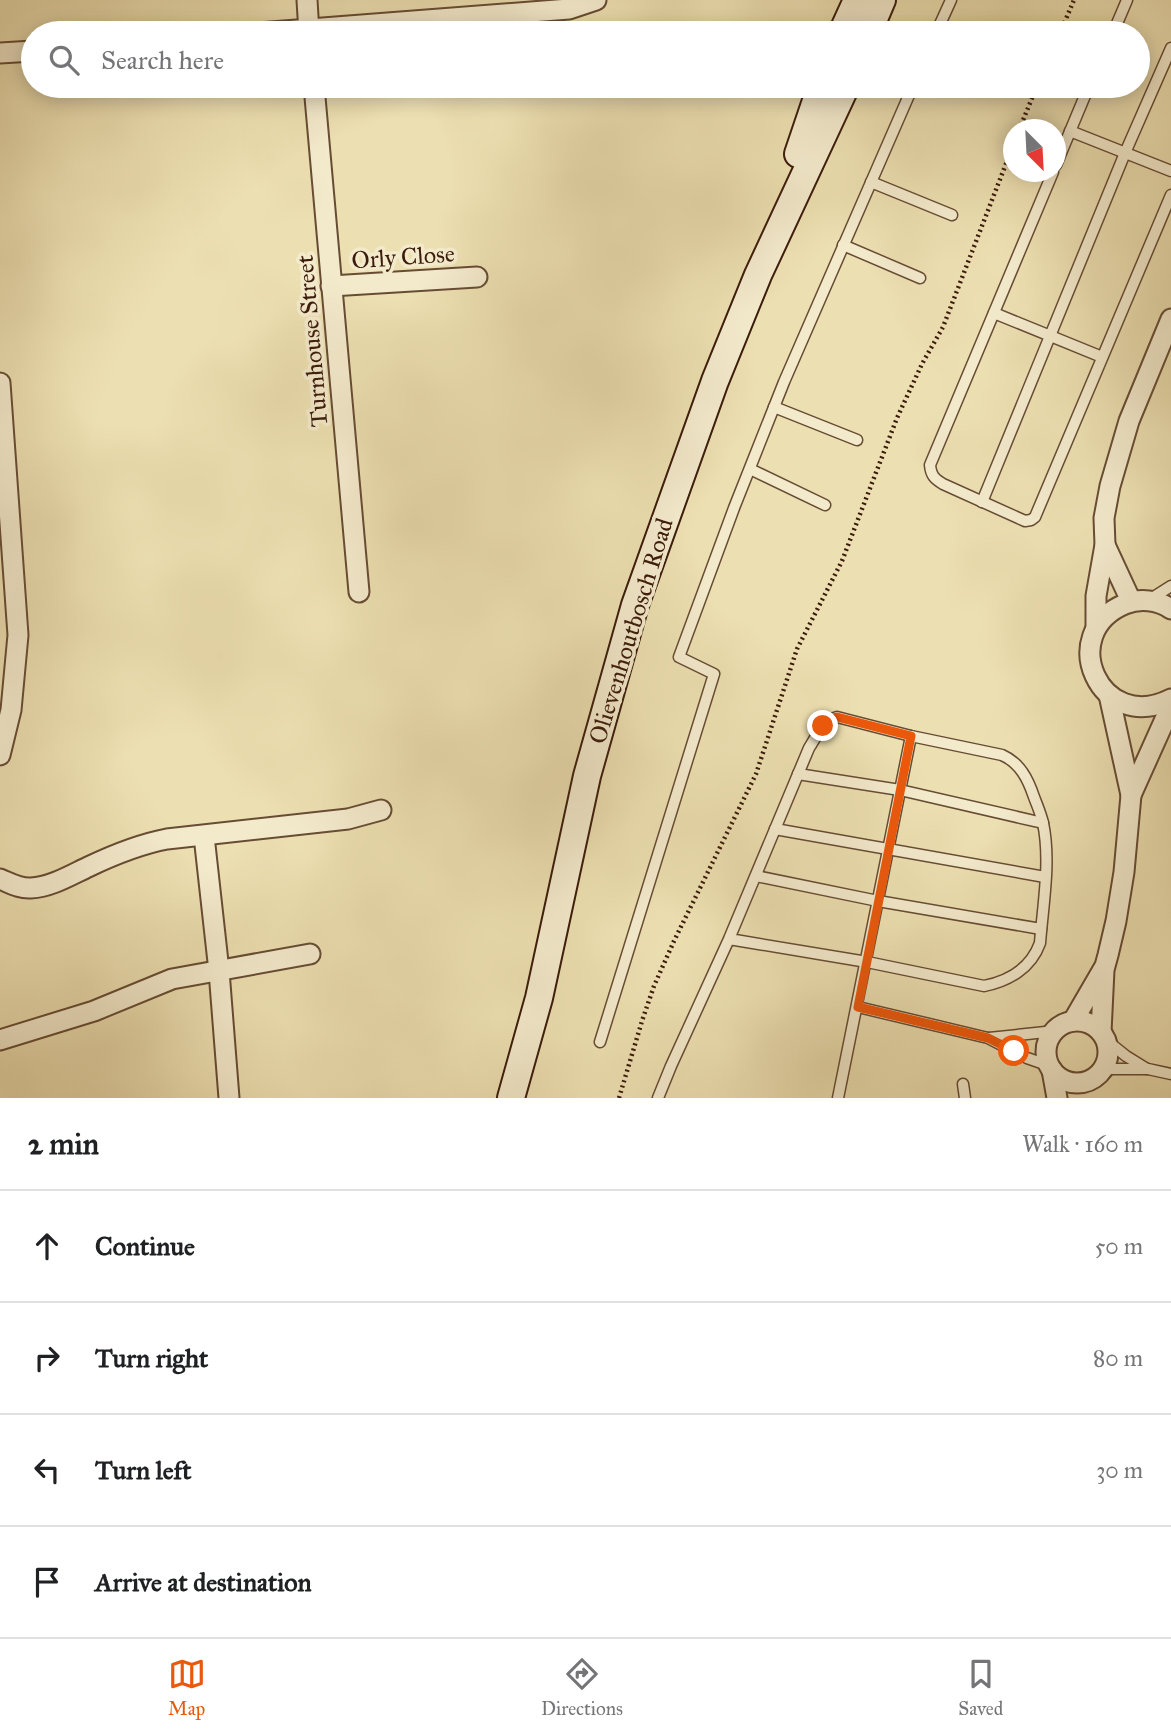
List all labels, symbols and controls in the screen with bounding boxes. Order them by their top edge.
search box [21,21,1150,98]
icon: search [45,41,83,79]
text: Search here [101,44,224,76]
north arrow [1003,119,1066,182]
street label: Orly Close [350,238,456,276]
street label: Turnhouse Street [289,253,334,428]
street label: Olievenhoutbosch Road [582,514,680,748]
route end [807,710,838,741]
route start [998,1035,1029,1066]
text: 2 min [28,1126,99,1162]
text: Walk · 160 m [1022,1130,1143,1158]
icon: ahead [28,1227,66,1265]
text: Continue [95,1230,195,1262]
text: 50 m [1095,1232,1143,1260]
icon: right [28,1339,66,1377]
text: Turn right [95,1342,208,1374]
text: 80 m [1093,1344,1143,1372]
icon: left [28,1451,66,1489]
text: Turn left [95,1454,191,1486]
text: 30 m [1096,1456,1143,1484]
icon: arrive [28,1563,66,1601]
text: Arrive at destination [95,1566,312,1598]
tab: Map [168,1655,206,1720]
tab: Directions [541,1655,623,1720]
tab: Saved [958,1655,1003,1720]

